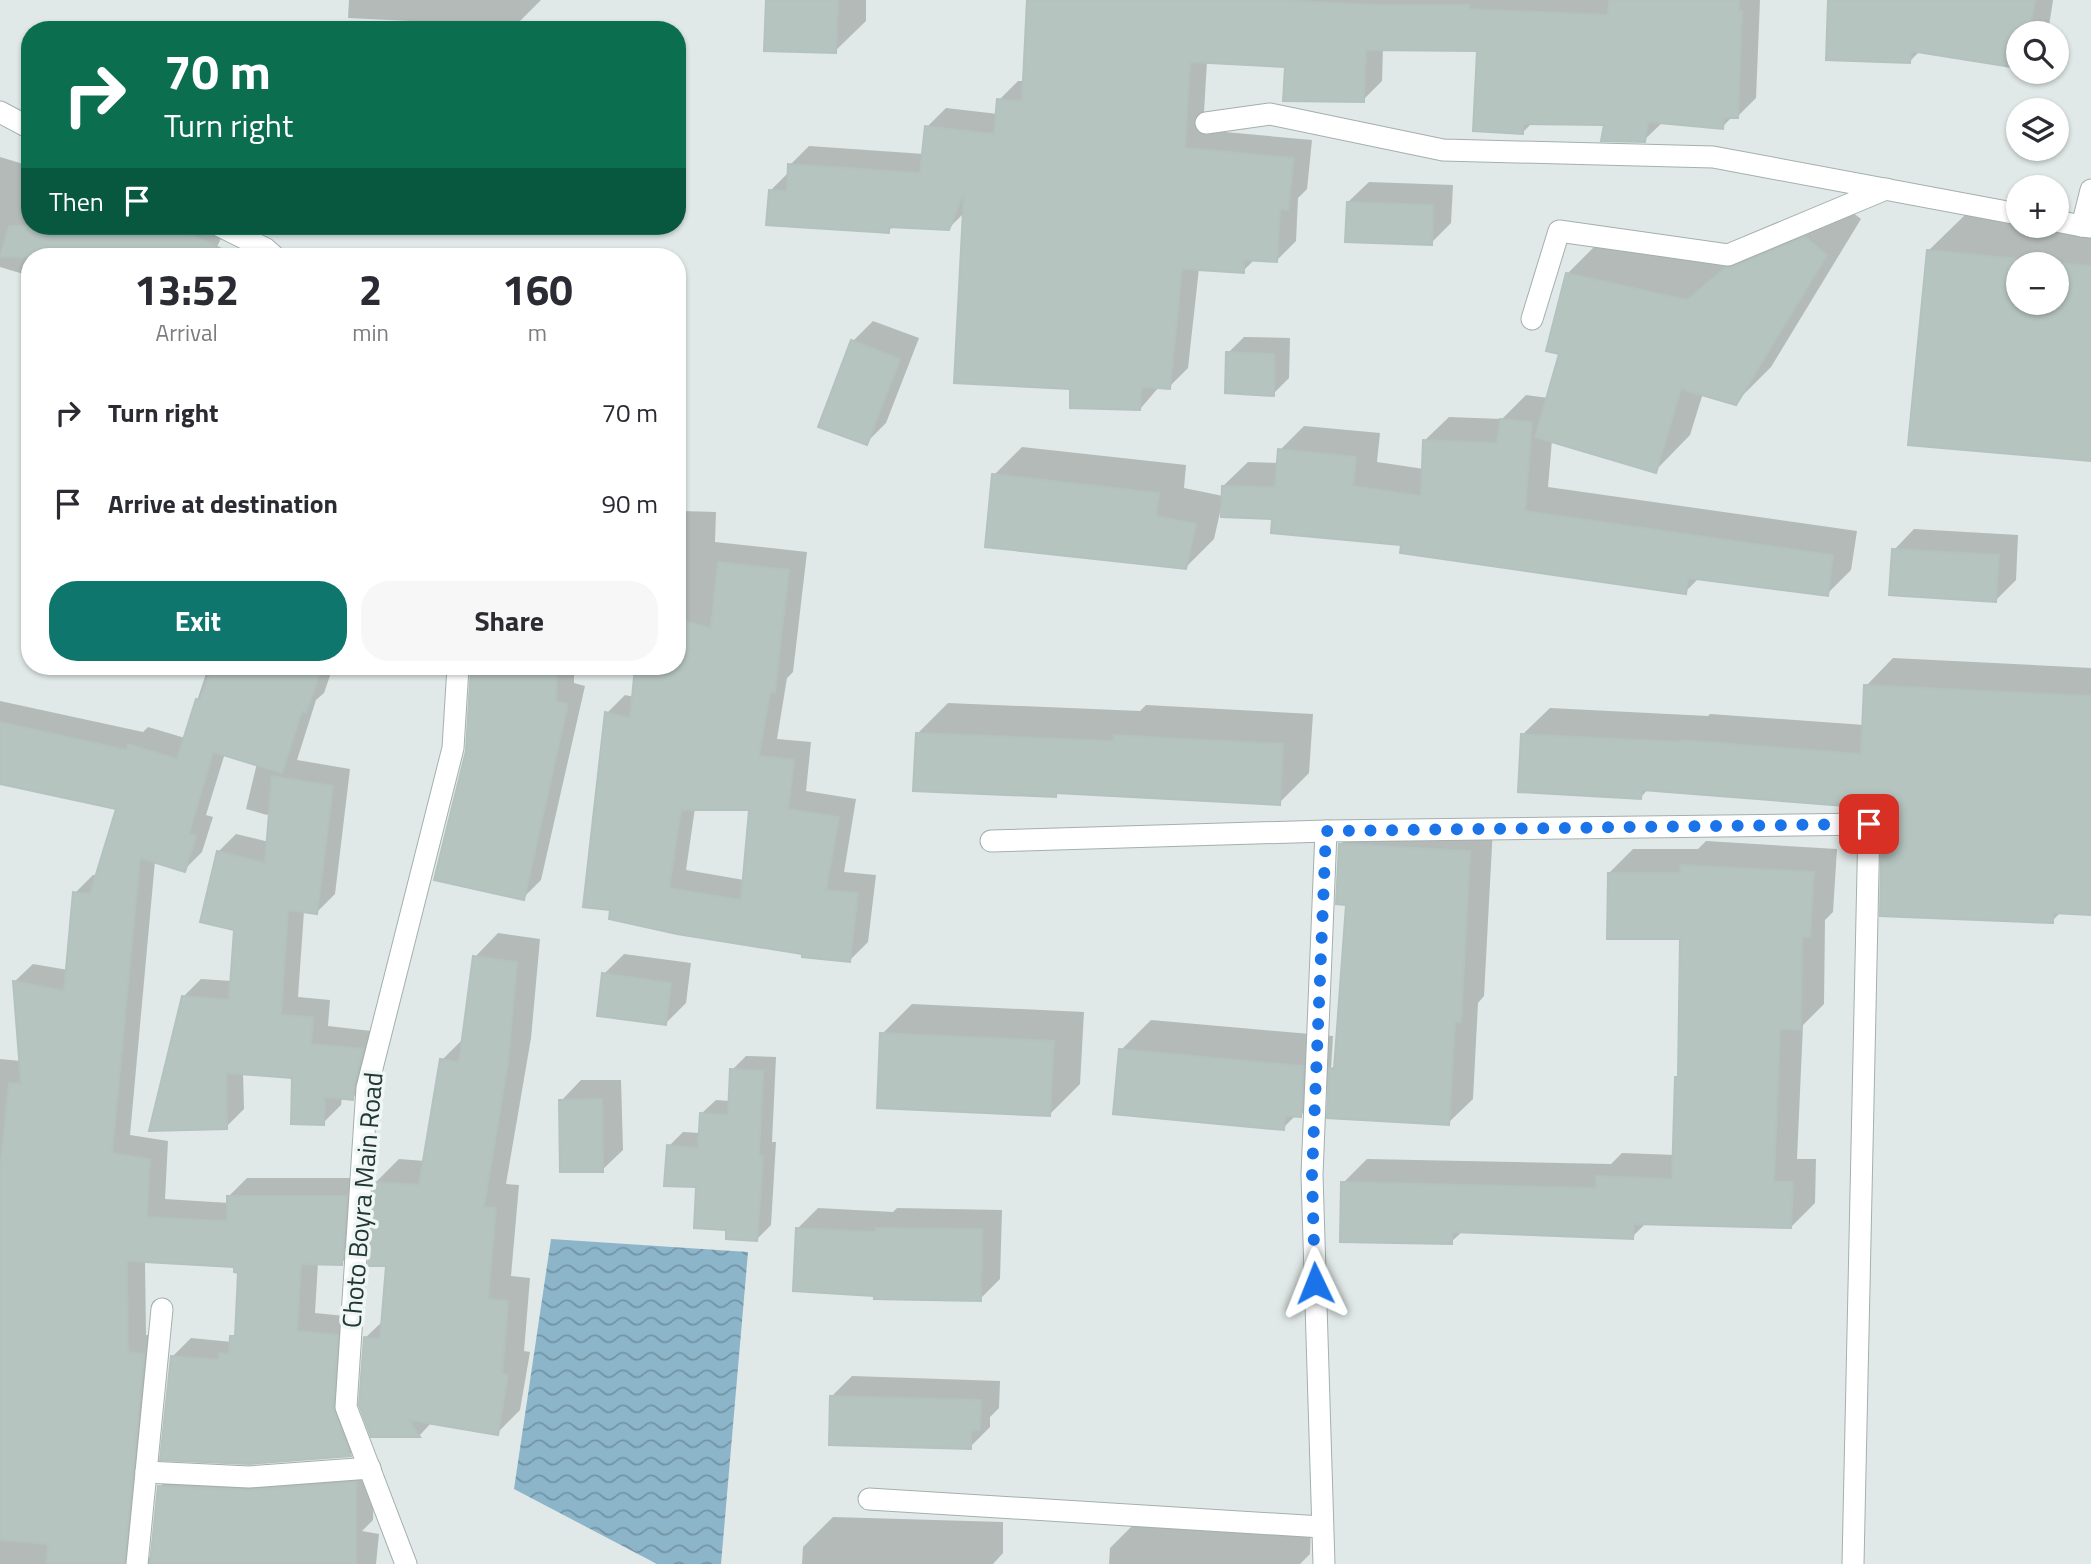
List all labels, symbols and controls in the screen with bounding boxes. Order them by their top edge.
map controls [2006,21,2069,315]
button: search [2006,21,2069,84]
text: 70 m [164,33,271,108]
icon: right [49,49,140,140]
button: layers [2006,98,2069,161]
text: Turn right [164,101,293,149]
button: + [2006,175,2069,238]
text: Then [49,182,104,221]
icon: arrive [118,182,156,220]
button: − [2006,252,2069,315]
text: 13:52 [134,257,239,321]
text: 2 [359,257,382,321]
text: 160 [502,257,573,321]
text: Arrival [155,315,218,350]
text: min [352,315,389,350]
text: m [528,315,547,350]
text: Turn right [108,393,219,432]
text: 70 m [601,393,658,432]
icon: right [49,394,87,432]
text: Arrive at destination [108,484,338,523]
text: 90 m [601,484,658,523]
icon: arrive [49,485,87,523]
button: Exit [49,581,347,661]
button: Share [361,581,658,661]
pin [1839,794,1899,854]
icon: arrive [1850,805,1888,843]
street label: Choto Boyra Main Road [331,1070,393,1330]
position arrow [1278,1246,1352,1320]

